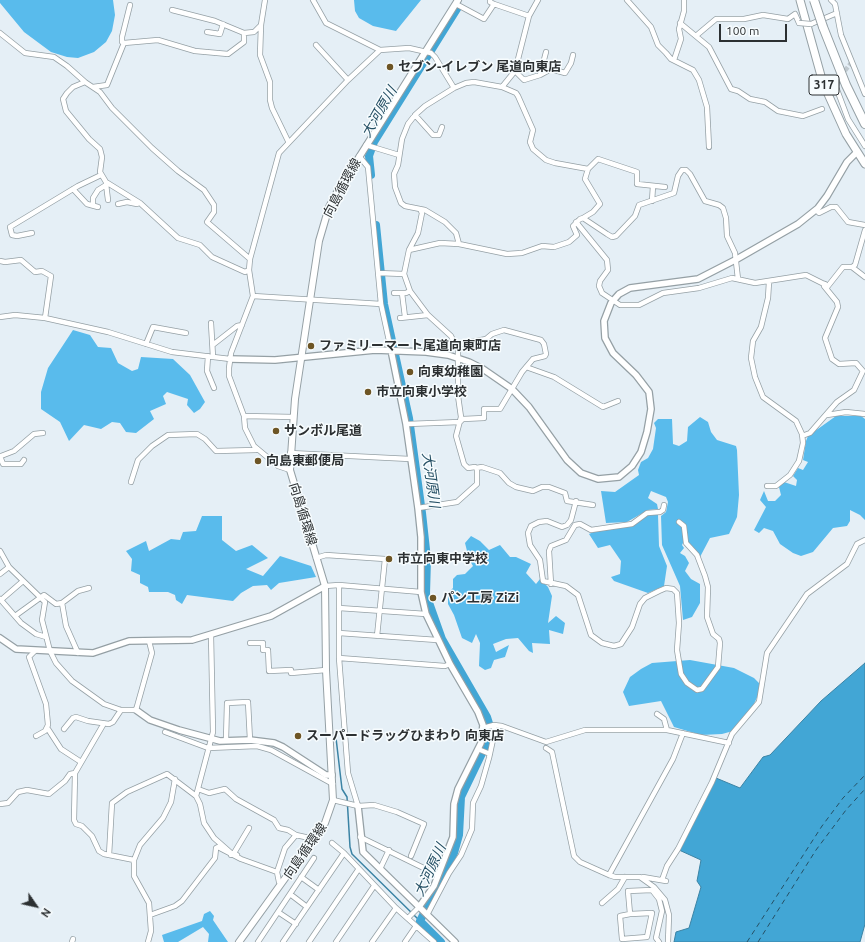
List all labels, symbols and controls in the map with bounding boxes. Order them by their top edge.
scale bar [721,16,789,42]
text: 100 m [726,24,759,37]
place label: セブン-イレブン 尾道向東店 [398,59,561,75]
marker: セブン-イレブン 尾道向東店 [385,62,395,72]
road number: 317 [809,75,839,95]
water label: 大河原川 [358,84,400,140]
street label: 向島循環線 [320,156,364,220]
place label: ファミリーマート尾道向東町店 [319,338,501,354]
marker: ファミリーマート尾道向東町店 [306,341,316,351]
place label: 向東幼稚園 [418,364,483,380]
marker: 向東幼稚園 [405,367,415,377]
place label: 市立向東小学校 [376,384,467,400]
marker: 市立向東小学校 [363,387,373,397]
place label: サンボル尾道 [284,423,362,439]
marker: サンボル尾道 [271,426,281,436]
water label: 大河原川 [419,451,443,509]
place label: 向島東郵便局 [266,453,344,469]
marker: 向島東郵便局 [253,456,263,466]
street label: 向島循環線 [286,481,320,547]
place label: 市立向東中学校 [397,551,488,567]
marker: 市立向東中学校 [384,554,394,564]
place label: パン工房 ZiZi [441,590,519,606]
marker: パン工房 ZiZi [428,593,438,603]
place label: スーパードラッグひまわり 向東店 [306,728,504,744]
marker: スーパードラッグひまわり 向東店 [293,731,303,741]
street label: 向島循環線 [280,820,330,882]
water label: 大河原川 [411,841,449,899]
north arrow [16,886,56,926]
text: N [39,906,53,919]

